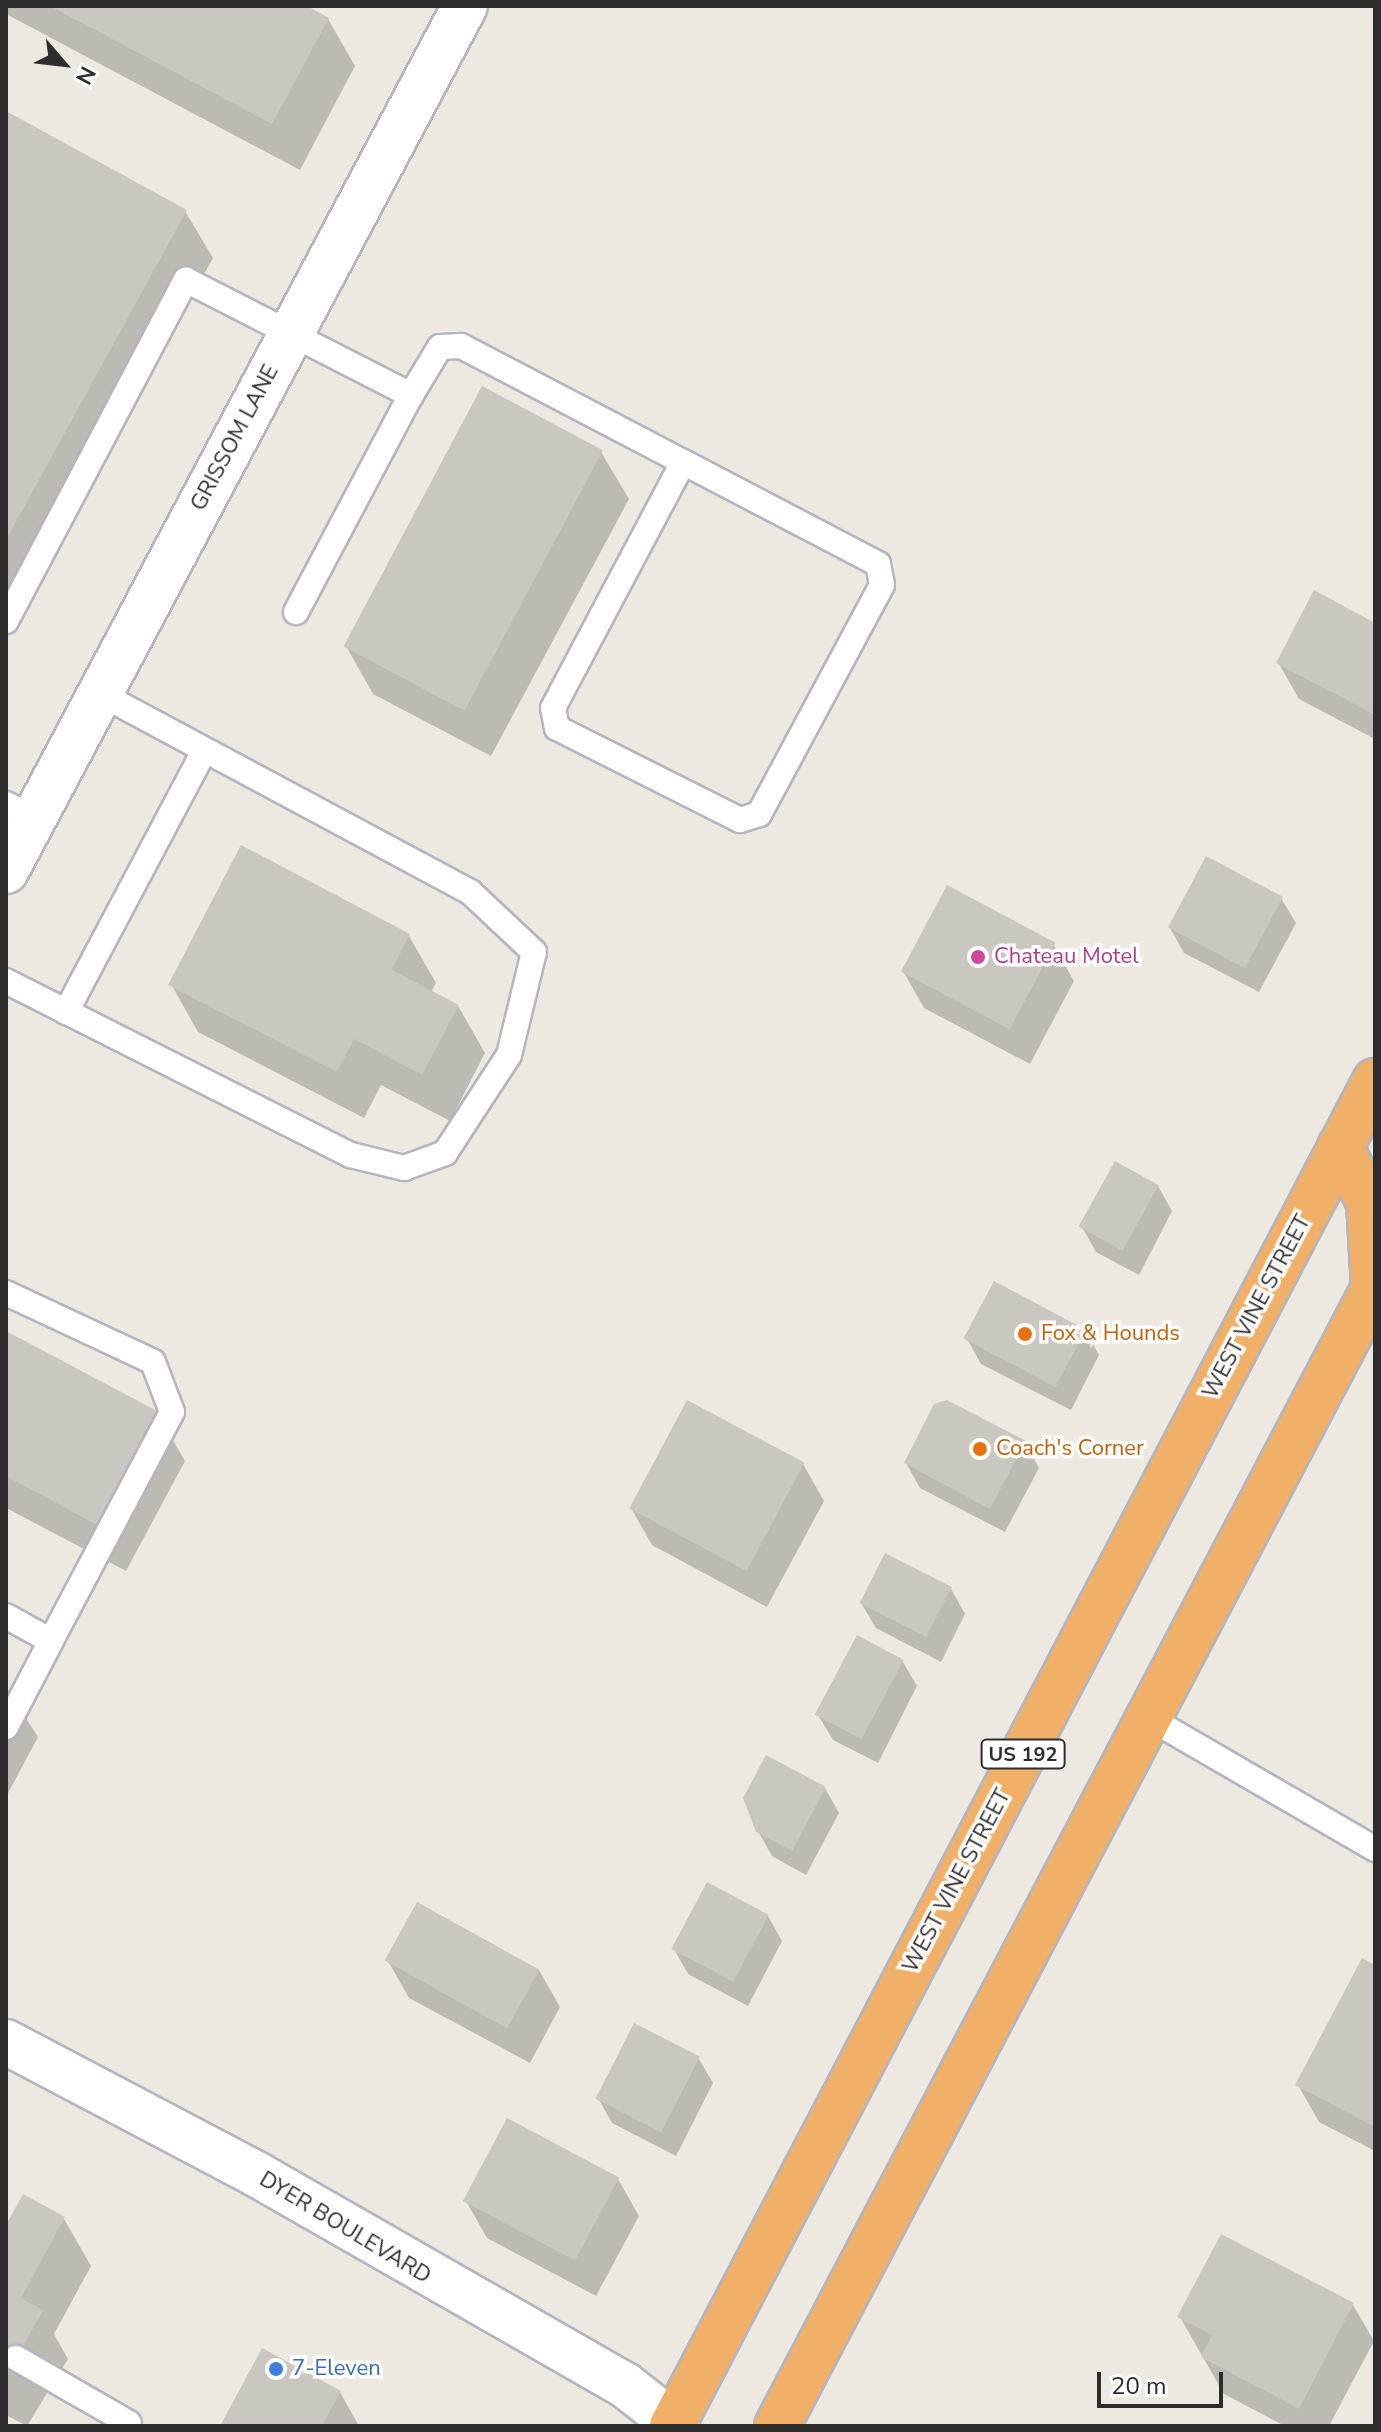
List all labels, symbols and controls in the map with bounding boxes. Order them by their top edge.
north arrow [24,24,104,104]
text: N [68,61,102,90]
street label: GRISSOM LANE [185,361,285,515]
place label: Chateau Motel [994,944,1139,970]
marker: Chateau Motel [969,948,987,966]
street label: WEST VINE STREET [1197,1211,1317,1403]
place label: Fox & Hounds [1041,1321,1180,1347]
marker: Fox & Hounds [1016,1325,1034,1343]
place label: Coach's Corner [996,1436,1144,1462]
marker: Coach's Corner [971,1440,989,1458]
road number: US 192 [979,1738,1067,1770]
street label: WEST VINE STREET [897,1785,1017,1977]
street label: DYER BOULEVARD [254,2166,436,2290]
place label: 7-Eleven [292,2356,381,2382]
scale bar [1101,2356,1227,2406]
marker: 7-Eleven [267,2360,285,2378]
text: 20 m [1111,2370,1167,2402]

